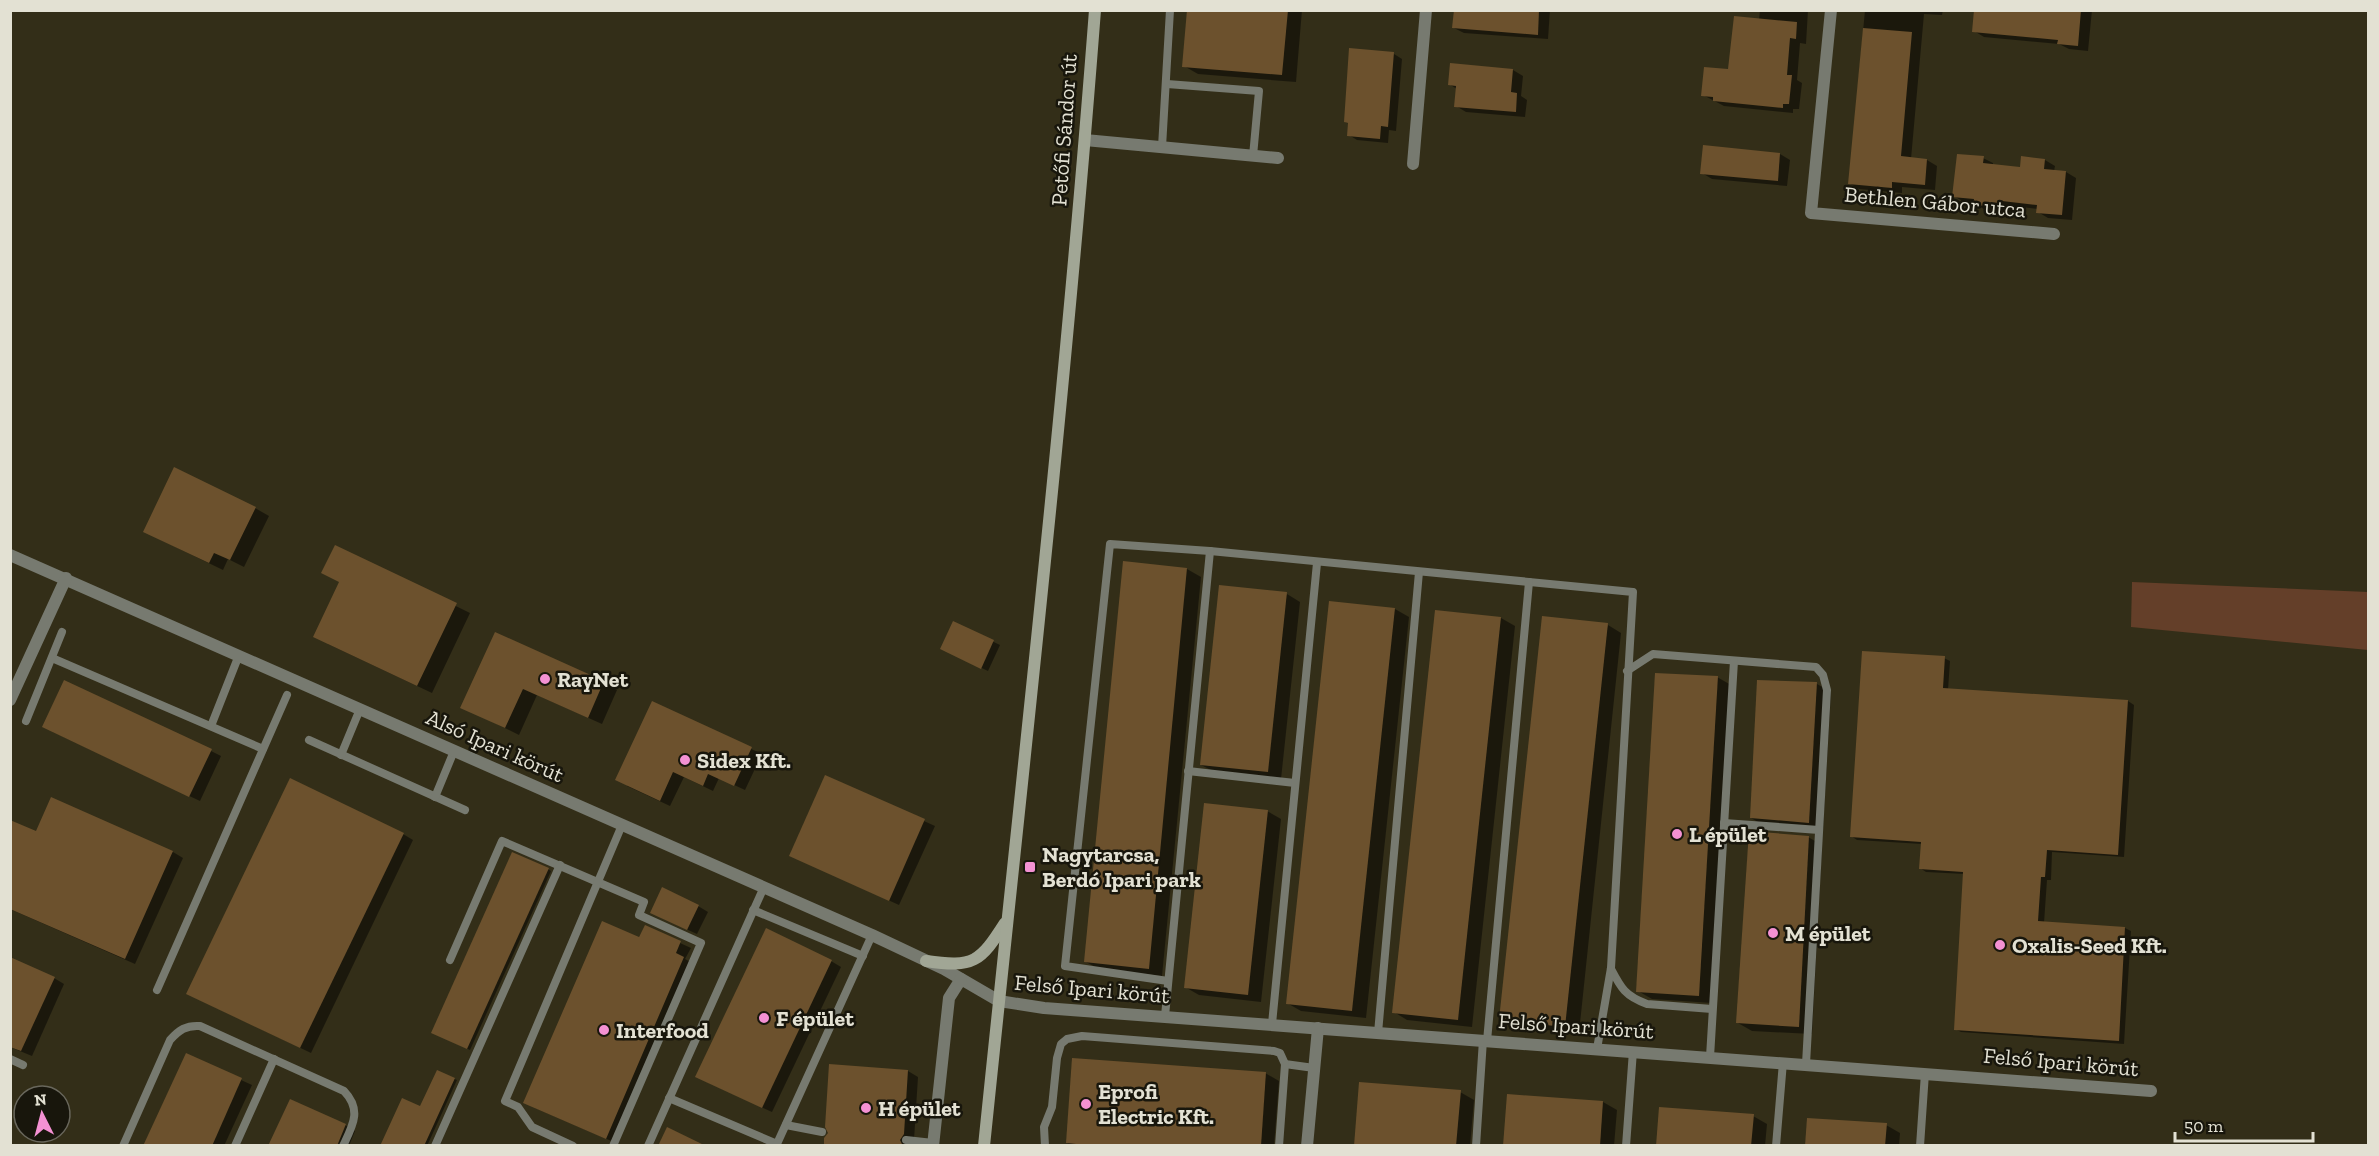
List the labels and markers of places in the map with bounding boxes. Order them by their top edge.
place label: RayNet [557,666,628,693]
marker: RayNet [538,672,552,686]
place label: Sidex Kft. [697,747,791,774]
marker: Sidex Kft. [678,753,692,767]
place label: L épület [1689,821,1767,848]
marker: L épület [1670,827,1684,841]
place label: Nagytarcsa, Berdó Ipari park [1042,841,1201,893]
marker: Nagytarcsa, Berdó Ipari park [1023,860,1037,874]
place label: M épület [1785,920,1871,947]
marker: M épület [1766,926,1780,940]
place label: Oxalis-Seed Kft. [2012,932,2167,959]
marker: Oxalis-Seed Kft. [1993,938,2007,952]
place label: F épület [776,1005,854,1032]
marker: F épület [757,1011,771,1025]
place label: Interfood [616,1017,709,1044]
marker: Interfood [597,1023,611,1037]
place label: Eprofi Electric Kft. [1098,1078,1214,1130]
place label: H épület [878,1095,961,1122]
marker: Eprofi Electric Kft. [1079,1097,1093,1111]
marker: H épület [859,1101,873,1115]

